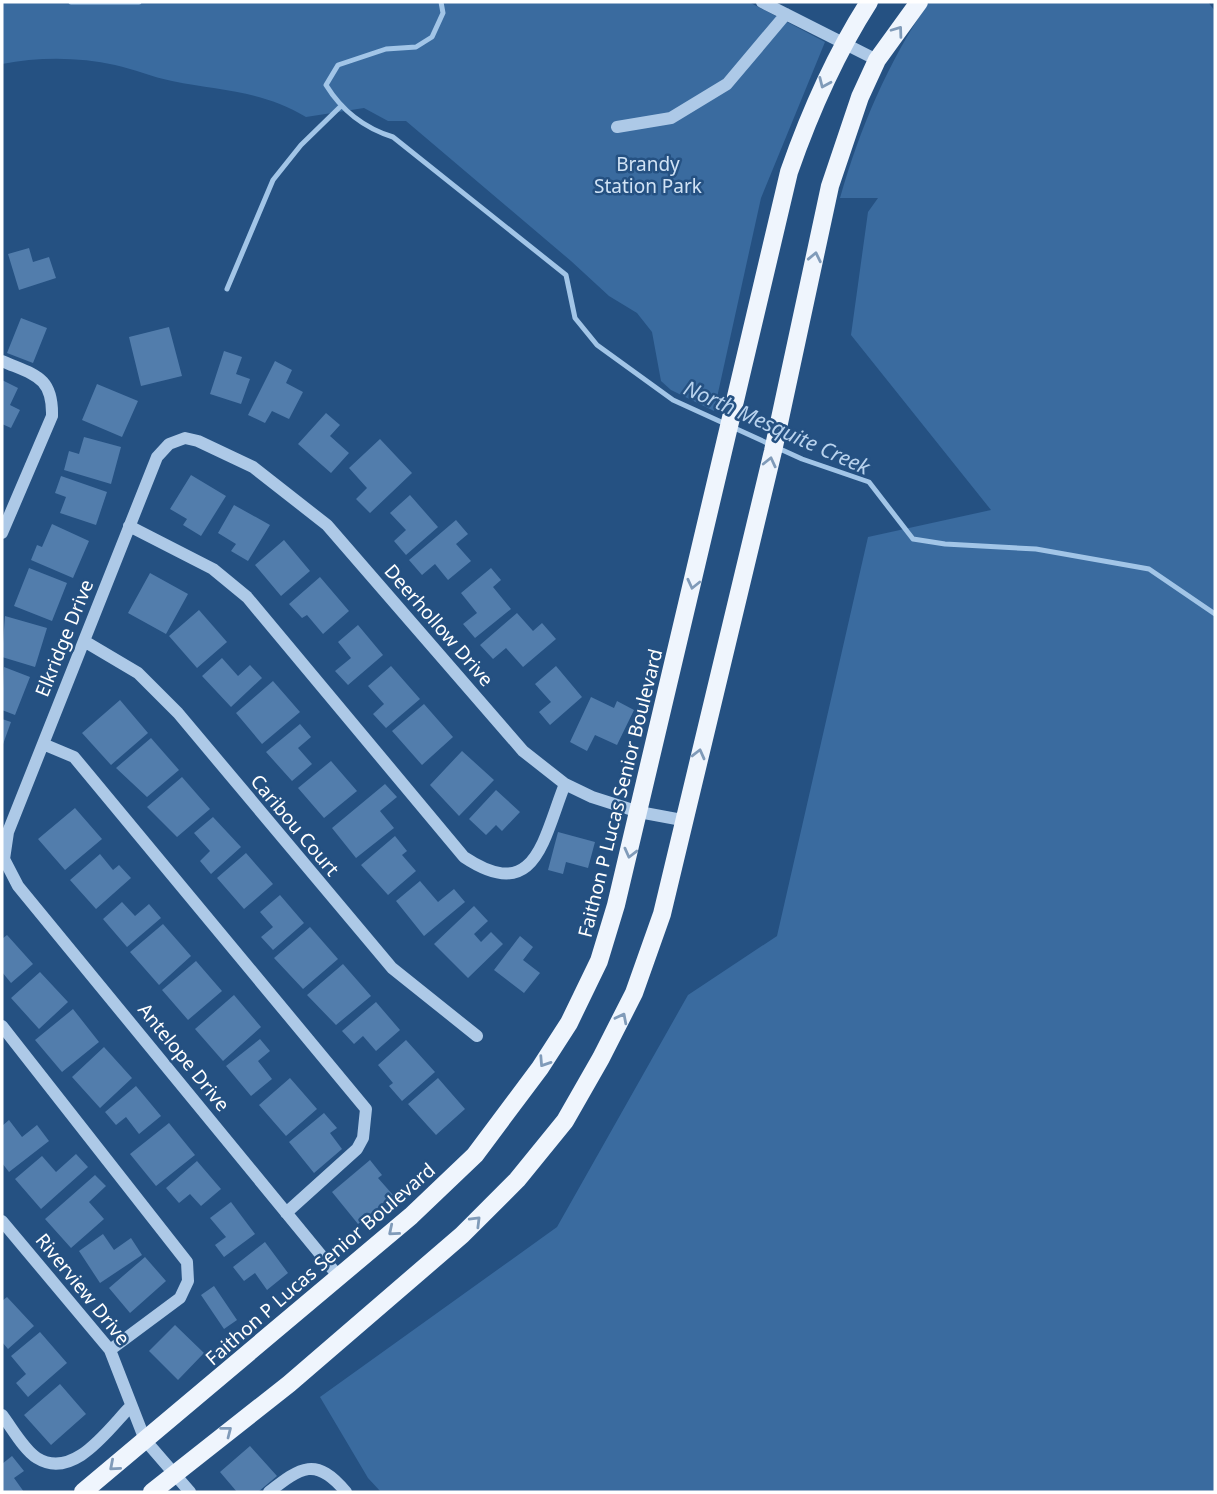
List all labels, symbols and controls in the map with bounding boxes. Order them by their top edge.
one-way arrow [890,26,902,39]
one-way arrow [818,76,832,88]
park label: Brandy Station Park [594,151,702,199]
one-way arrow [806,251,821,263]
water label: North Mesquite Creek [679,373,876,481]
one-way arrow [762,457,776,469]
street label: Deerhollow Drive [379,558,499,692]
street label: Elkridge Drive [29,575,99,701]
one-way arrow [687,578,701,590]
street label: Faithon P Lucas Senior Boulevard [572,646,668,940]
one-way arrow [691,748,705,760]
street label: Caribou Court [245,769,345,881]
one-way arrow [624,847,638,859]
street label: Antelope Drive [132,997,236,1117]
one-way arrow [613,1013,627,1025]
one-way arrow [540,1054,552,1067]
street label: Faithon P Lucas Senior Boulevard [200,1157,440,1371]
one-way arrow [468,1217,481,1230]
one-way arrow [389,1223,402,1235]
street label: Riverview Drive [30,1228,136,1350]
one-way arrow [220,1427,232,1440]
one-way arrow [109,1458,122,1470]

